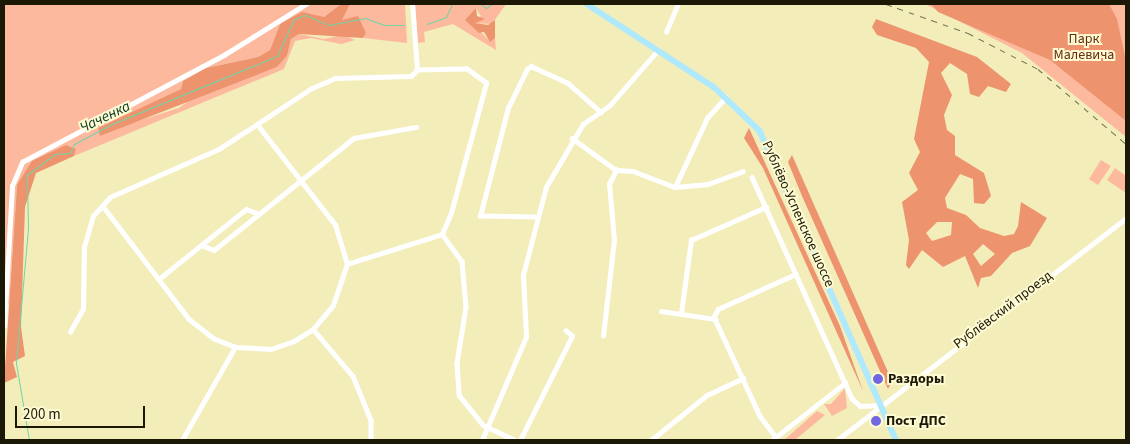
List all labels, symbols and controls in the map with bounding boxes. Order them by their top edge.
park label: Парк Малевича [1054,31,1114,64]
water label: Чаченка [77,97,133,137]
street label: Рублёво-Успенское шоссе [758,138,838,290]
street label: Рублёвский проезд [950,267,1056,353]
place label: Раздоры [888,371,944,387]
marker: Раздоры [872,373,884,385]
scale bar [18,396,148,428]
text: 200 m [23,404,61,425]
place label: Пост ДПС [886,413,946,429]
marker: Пост ДПС [870,415,882,427]

